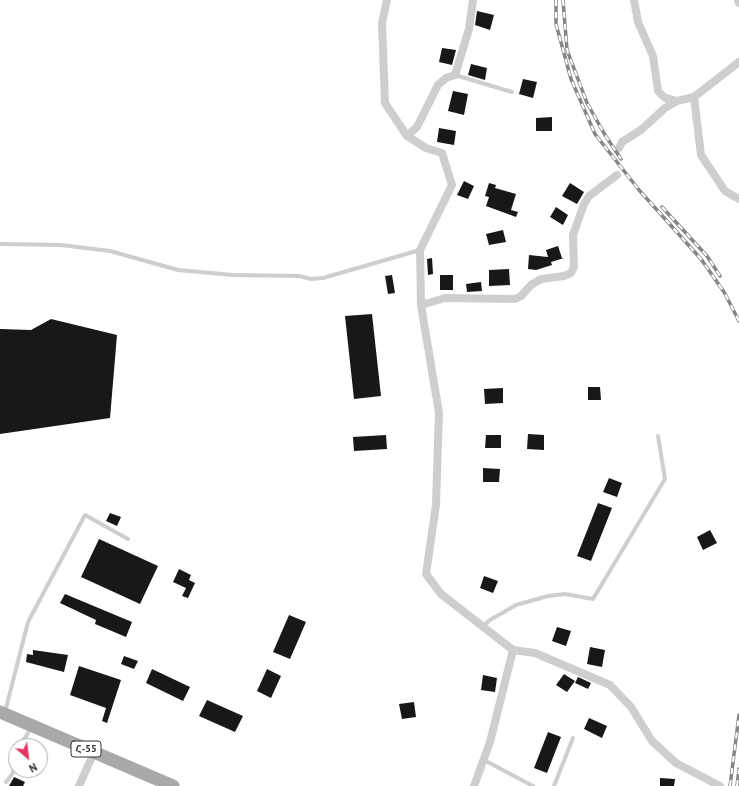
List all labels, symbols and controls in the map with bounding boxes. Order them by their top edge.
north arrow [8,738,48,778]
road number: Հ-55 [71,741,101,757]
text: N [27,760,40,776]

